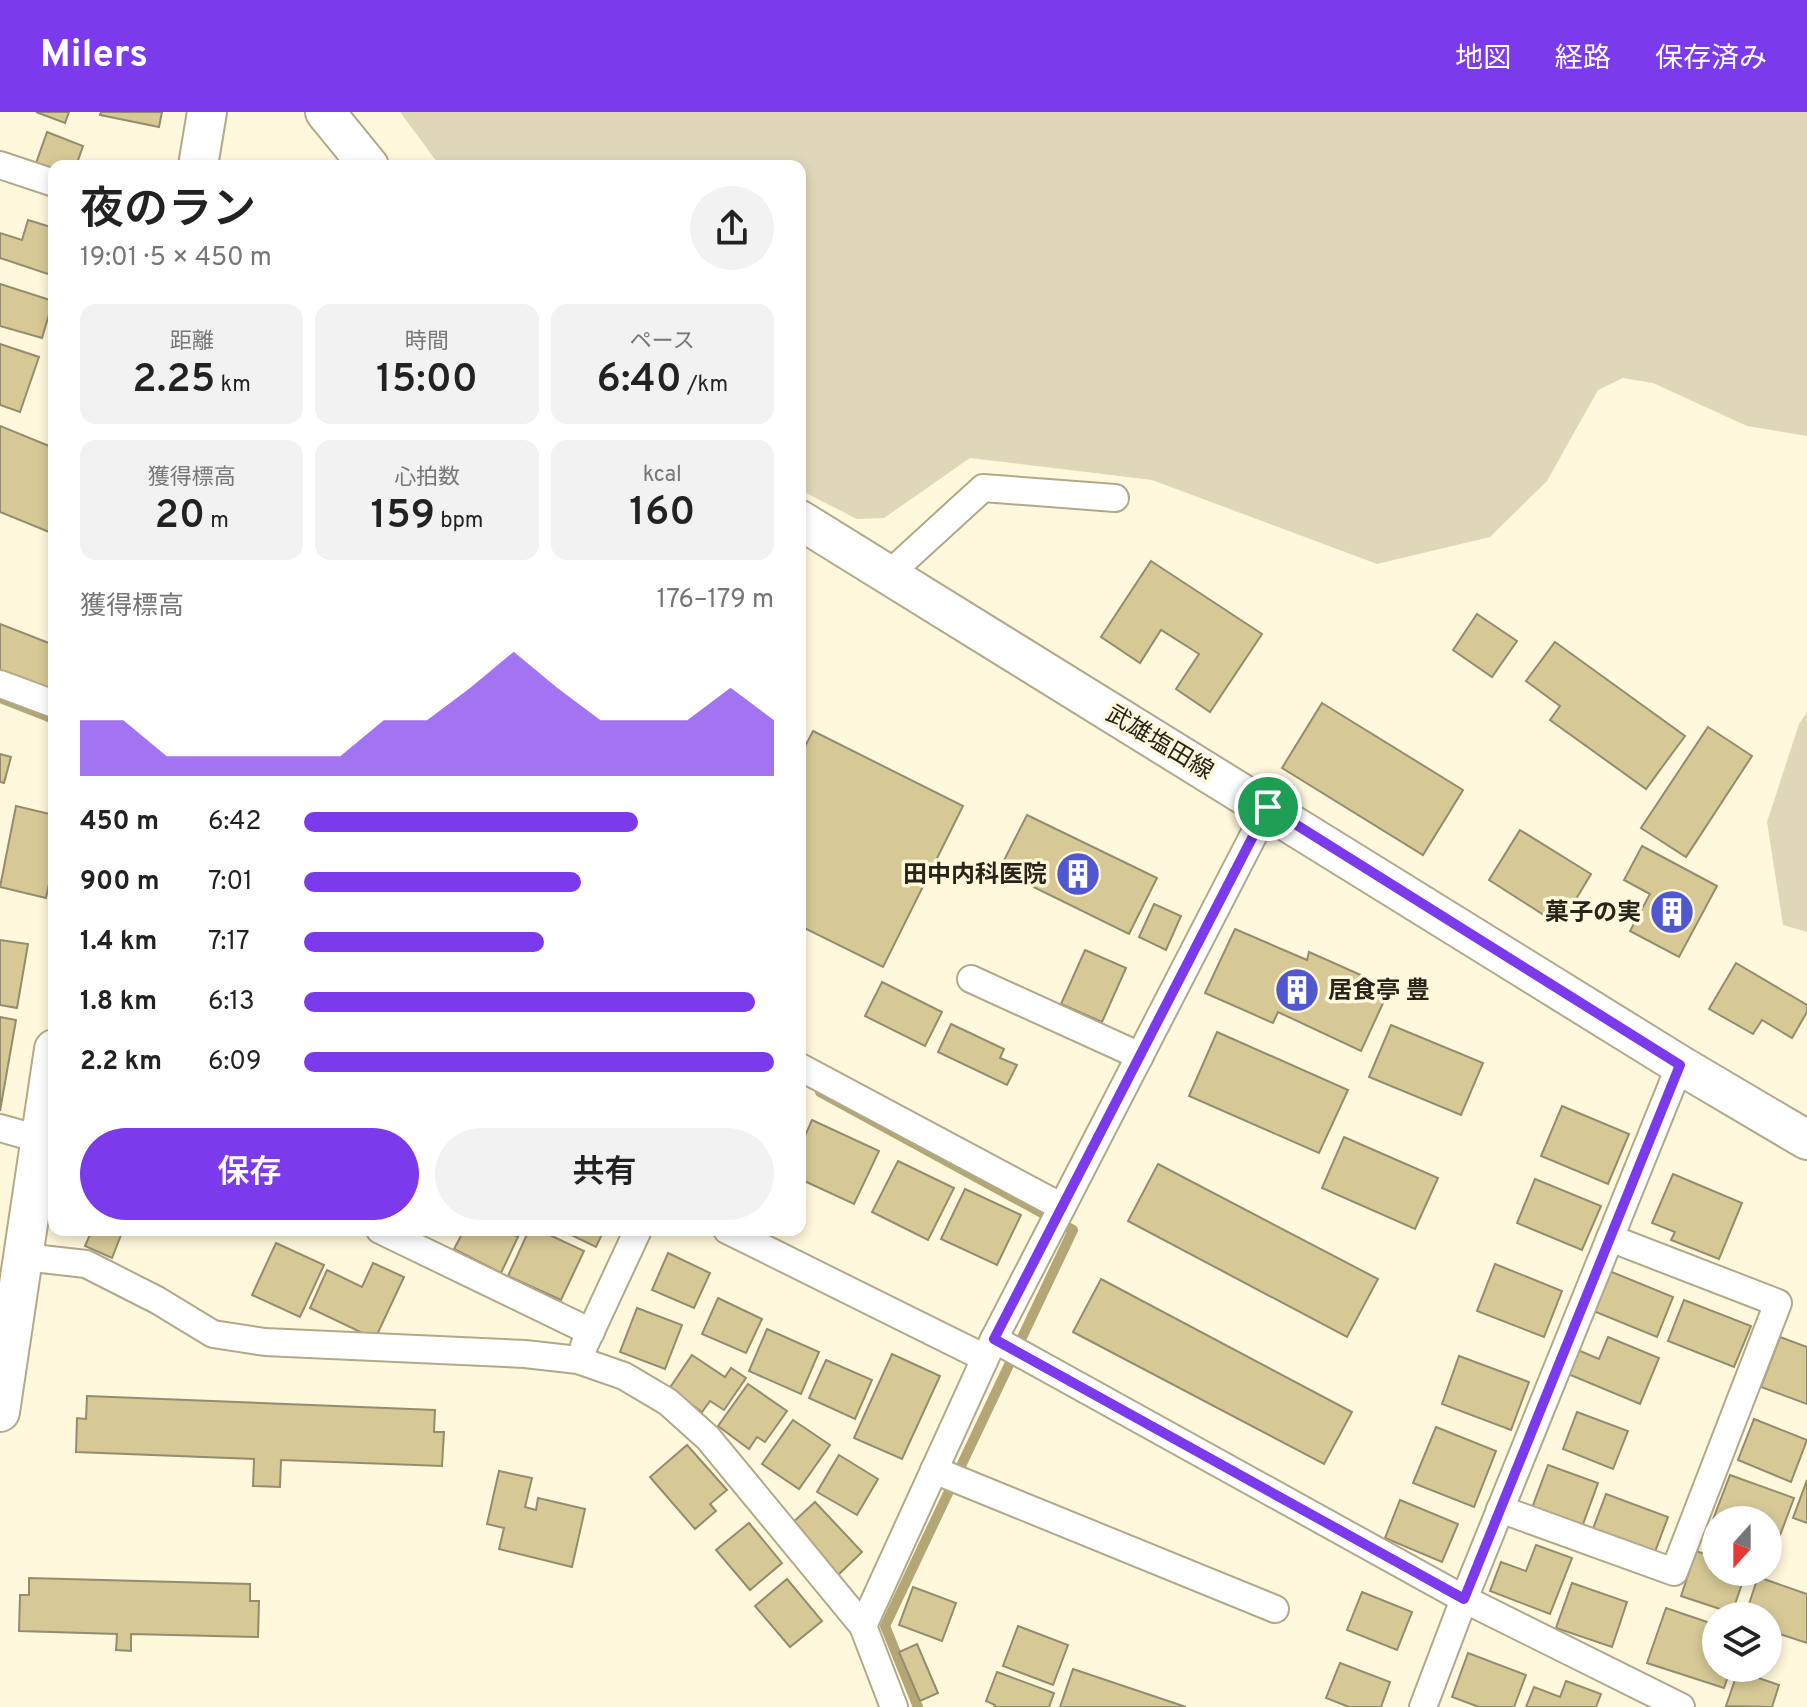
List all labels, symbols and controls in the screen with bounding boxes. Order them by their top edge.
text: Milers [40,32,148,81]
text: 地図 [1455,42,1511,78]
text: 経路 [1555,42,1611,78]
text: 保存済み [1655,42,1767,78]
text: 夜のラン [80,184,256,240]
button: share [690,186,774,270]
text: 19:01 · 5 × 450 m [80,242,272,275]
text: 距離 [170,329,214,356]
text: 時間 [405,329,449,356]
text: ペース [630,329,695,356]
text: 2.25 [132,356,215,406]
text: 15:00 [376,356,478,406]
text: 6:40 [597,356,682,406]
text: km [215,372,251,399]
text: /km [682,372,728,399]
text: kcal [643,462,682,489]
text: 獲得標高 [148,465,236,492]
text: 心拍数 [394,465,460,492]
text: 160 [629,489,695,539]
text: 20 [154,492,205,542]
text: 159 [371,492,435,542]
text: m [205,508,229,535]
text: bpm [435,508,483,535]
text: 176–179 m [657,584,774,617]
text: 獲得標高 [80,591,184,624]
street label: 武雄塩田線 [1100,700,1218,787]
pin [1234,773,1302,841]
icon: arrive [1246,785,1290,829]
text: 450 m [80,806,159,839]
text: 6:42 [208,806,261,839]
building icon: 田中内科医院 [1054,850,1102,898]
place label: 田中内科医院 [903,861,1047,891]
text: 900 m [80,866,160,899]
text: 7:01 [208,866,253,899]
building icon: 菓子の実 [1648,888,1696,936]
place label: 菓子の実 [1545,899,1641,929]
text: 1.4 km [80,926,157,959]
text: 7:17 [208,926,250,959]
building icon: 居食亭 豊 [1273,966,1321,1014]
place label: 居食亭 豊 [1328,977,1430,1007]
text: 1.8 km [80,986,157,1019]
text: 6:13 [208,986,255,1019]
text: 2.2 km [80,1046,162,1079]
text: 6:09 [208,1046,262,1079]
button: 保存 [80,1128,419,1220]
button: 共有 [435,1128,774,1220]
north arrow [1702,1506,1782,1586]
map controls [1702,1506,1782,1682]
button: layers [1702,1602,1782,1682]

